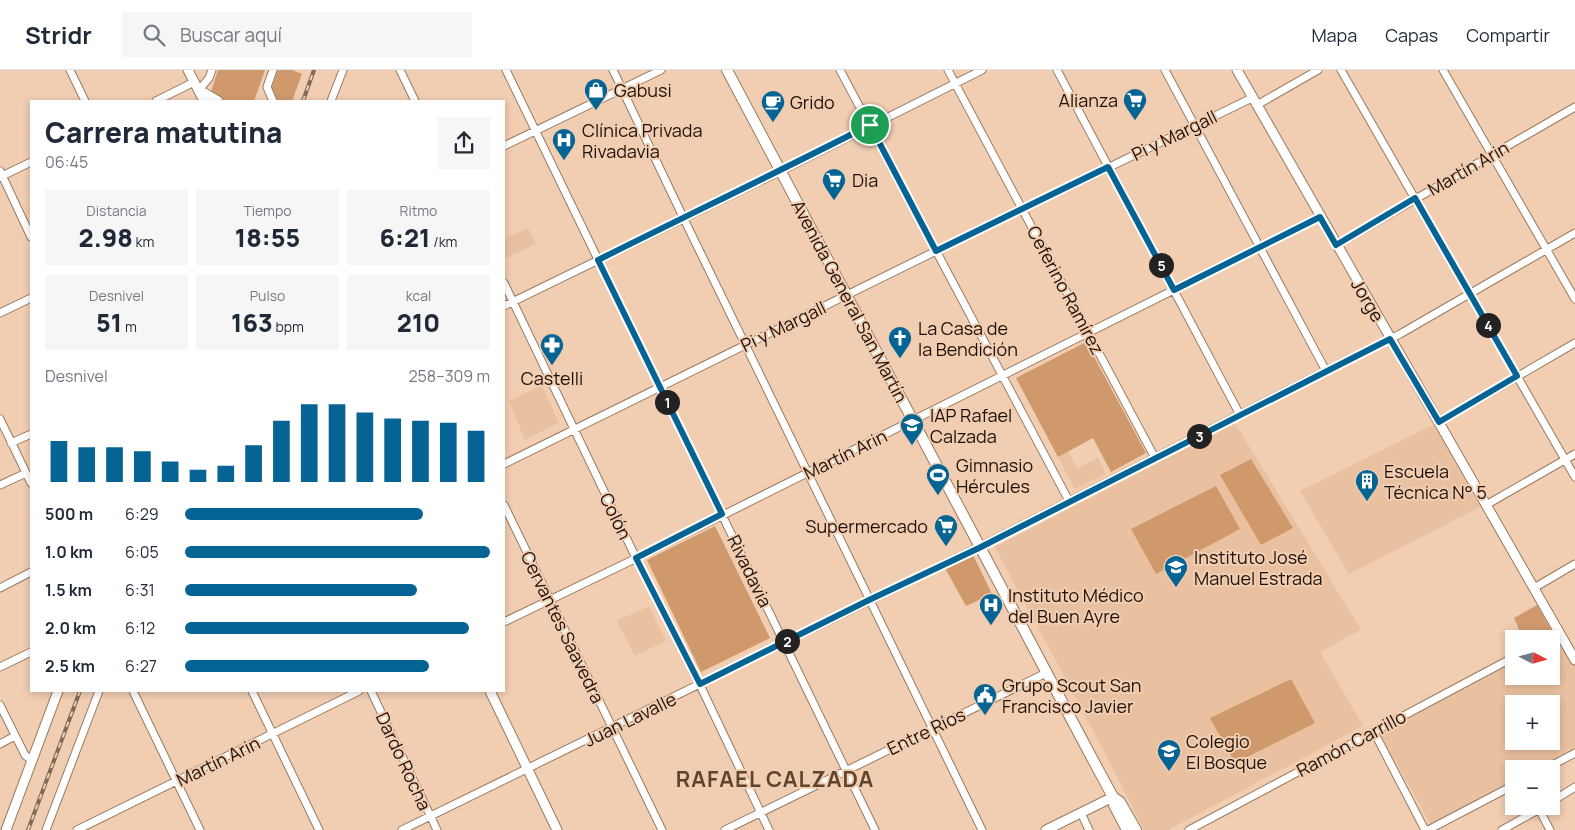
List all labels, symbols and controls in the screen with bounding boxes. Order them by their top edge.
search box [122,12,472,57]
text: Stridr [25,18,92,51]
icon: search [140,21,168,49]
text: Buscar aquí [180,22,282,48]
text: Mapa [1311,23,1357,47]
text: Capas [1385,23,1438,47]
text: Compartir [1466,23,1550,47]
shop icon: Gabusi [583,77,609,111]
place label: Gabusi [614,78,672,102]
supermarket icon: Alianza [1122,87,1148,121]
place label: Alianza [1059,88,1118,112]
cafe icon: Grido [760,89,786,123]
place label: Grido [790,90,835,114]
pin [849,104,891,146]
street label: Pi y Margall [1127,104,1221,166]
icon: arrive [856,111,884,139]
text: Carrera matutina [45,113,282,151]
button: share [438,117,490,169]
place label: Clínica Privada Rivadavia [582,118,703,163]
hospital icon: Clínica Privada Rivadavia [551,127,577,161]
street label: Martín Arin [1423,135,1513,201]
text: 06:45 [45,151,88,173]
supermarket icon: Dia [821,167,847,201]
place label: Dia [852,168,878,192]
street label: Avenida General San Martín [786,196,914,406]
text: Distancia [86,201,147,220]
text: Tiempo [243,201,292,220]
text: Ritmo [400,201,437,220]
text: 2.98 [79,220,133,255]
text: 18:55 [235,220,300,255]
text: 6:21 [380,220,430,255]
street label: Ceferino Ramírez [1022,221,1110,359]
text: km [133,232,154,251]
text: /km [430,232,457,251]
pin: 5 [1148,252,1174,278]
text: 5 [1157,256,1166,275]
street label: Jorge [1346,274,1390,326]
text: Desnivel [89,286,144,305]
text: Pulso [250,286,285,305]
text: kcal [406,286,431,305]
street label: Pi y Margall [736,295,830,357]
text: 51 [96,305,122,340]
text: 163 [231,305,273,340]
text: 210 [397,305,440,340]
pin: 4 [1476,312,1500,338]
place label: La Casa de la Bendición [918,316,1018,361]
text: 4 [1484,316,1493,335]
text: m [122,317,137,336]
text: bpm [273,317,304,336]
church icon: La Casa de la Bendición [887,325,913,359]
pharmacy icon: Castelli [539,332,565,366]
text: Desnivel [45,365,108,387]
text: 258–309 m [408,365,490,387]
place label: Castelli [521,366,583,390]
pin: 1 [654,390,680,414]
text: 1 [664,393,671,412]
place label: IAP Rafael Calzada [930,403,1012,448]
school or university icon: IAP Rafael Calzada [899,412,925,446]
street label: Martín Arin [799,423,891,485]
pin: 3 [1186,424,1212,448]
text: 3 [1195,427,1204,446]
place label: Gimnasio Hércules [956,453,1033,498]
place label: Escuela Técnica N° 5 [1384,459,1487,504]
sports icon: Gimnasio Hércules [925,462,951,496]
building icon: Escuela Técnica N° 5 [1354,468,1380,502]
street label: Colón [594,489,638,543]
text: 500 m [45,503,93,525]
text: 6:29 [125,503,159,525]
supermarket icon: Supermercado [933,513,959,547]
place label: Supermercado [805,514,928,538]
street label: Rivadavia [722,531,778,611]
text: 1.0 km [45,541,93,563]
text: 6:05 [125,541,159,563]
place label: Instituto José Manuel Estrada [1194,545,1323,590]
street label: Cervantes Saavedra [516,547,610,707]
school or university icon: Instituto José Manuel Estrada [1163,554,1189,588]
text: 1.5 km [45,579,92,601]
text: 6:31 [125,579,155,601]
place label: Instituto Médico del Buen Ayre [1008,583,1144,628]
hospital icon: Instituto Médico del Buen Ayre [978,592,1004,626]
text: 2.0 km [45,617,96,639]
text: 6:12 [125,617,155,639]
pin: 2 [774,628,800,654]
north arrow [1505,630,1560,685]
map controls [1505,630,1560,815]
text: 2 [783,632,792,651]
text: 2.5 km [45,655,95,677]
text: 6:27 [125,655,157,677]
place label: Grupo Scout San Francisco Javier [1002,673,1142,718]
public building icon: Grupo Scout San Francisco Javier [972,682,998,716]
street label: Juan Lavalle [580,686,680,752]
button: + [1505,695,1560,750]
street label: Entre Ríos [883,702,969,760]
street label: Ramón Carrillo [1292,704,1410,782]
street label: Dardo Rocha [371,708,437,814]
place label: Colegio El Bosque [1186,729,1267,774]
street label: Martín Arin [172,730,264,792]
school or university icon: Colegio El Bosque [1156,738,1182,772]
button: − [1505,760,1560,815]
district label: RAFAEL CALZADA [676,764,874,794]

